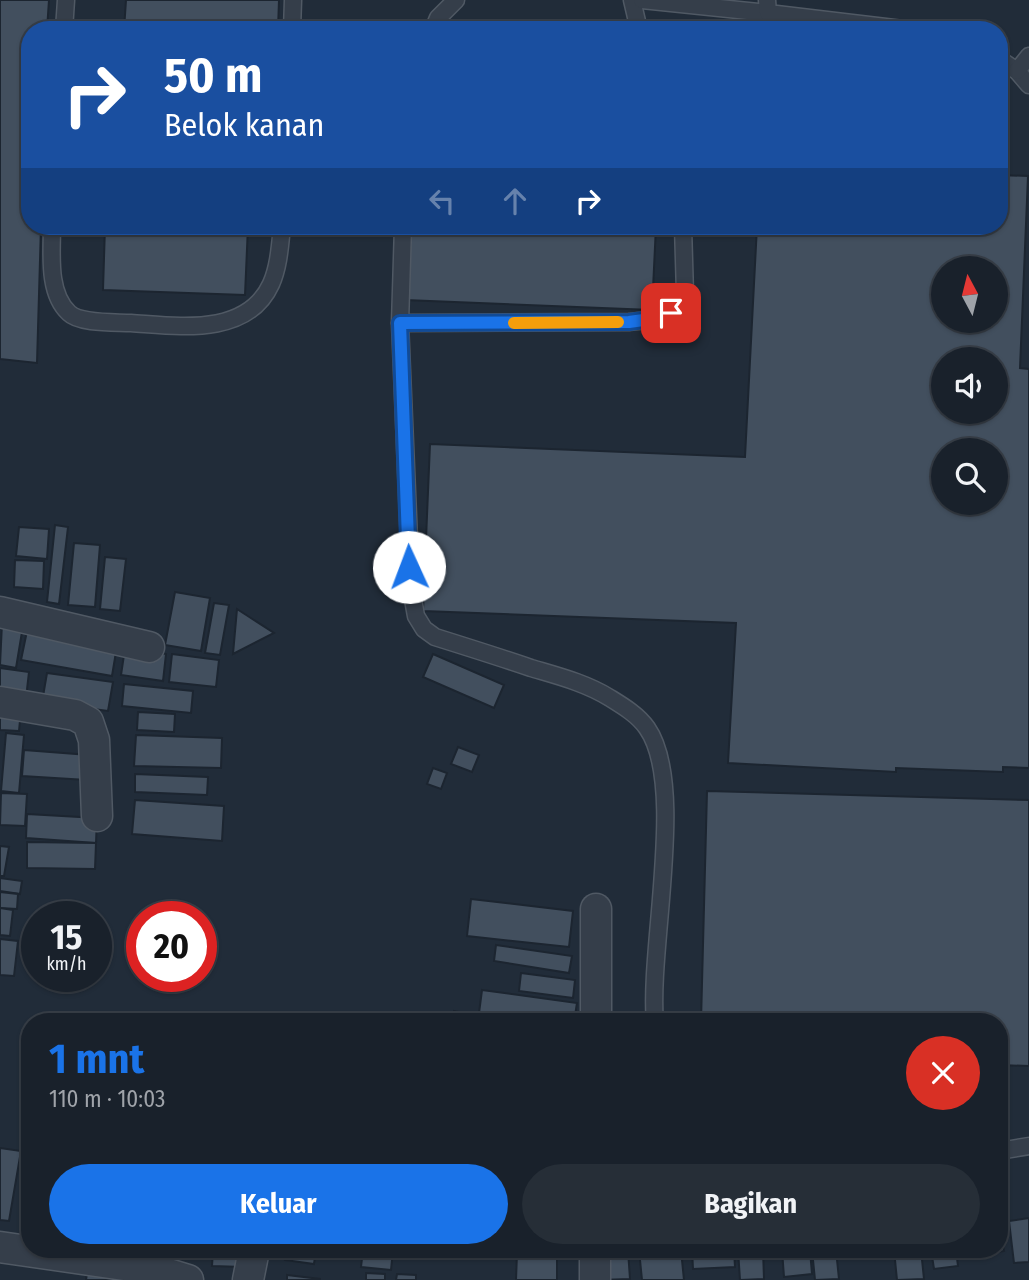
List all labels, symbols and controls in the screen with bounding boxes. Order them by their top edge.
text: 50 m [164,46,262,105]
icon: right [49,49,140,140]
text: Belok kanan [164,106,324,144]
icon: left [423,182,461,220]
icon: ahead [496,182,534,220]
icon: right [569,182,607,220]
north arrow [931,256,1008,332]
map controls [931,256,1008,515]
pin [641,283,701,343]
icon: arrive [652,294,690,332]
button: sound [931,347,1008,424]
button: search [931,438,1008,515]
position arrow [372,530,446,604]
speed limit sign: 20 [126,901,217,992]
text: 15 [50,916,82,958]
text: km/h [46,953,87,975]
text: 1 mnt [49,1034,144,1084]
button: close [906,1036,980,1110]
text: 110 m · 10:03 [49,1085,165,1113]
button: Keluar [49,1164,508,1244]
button: Bagikan [522,1164,980,1244]

